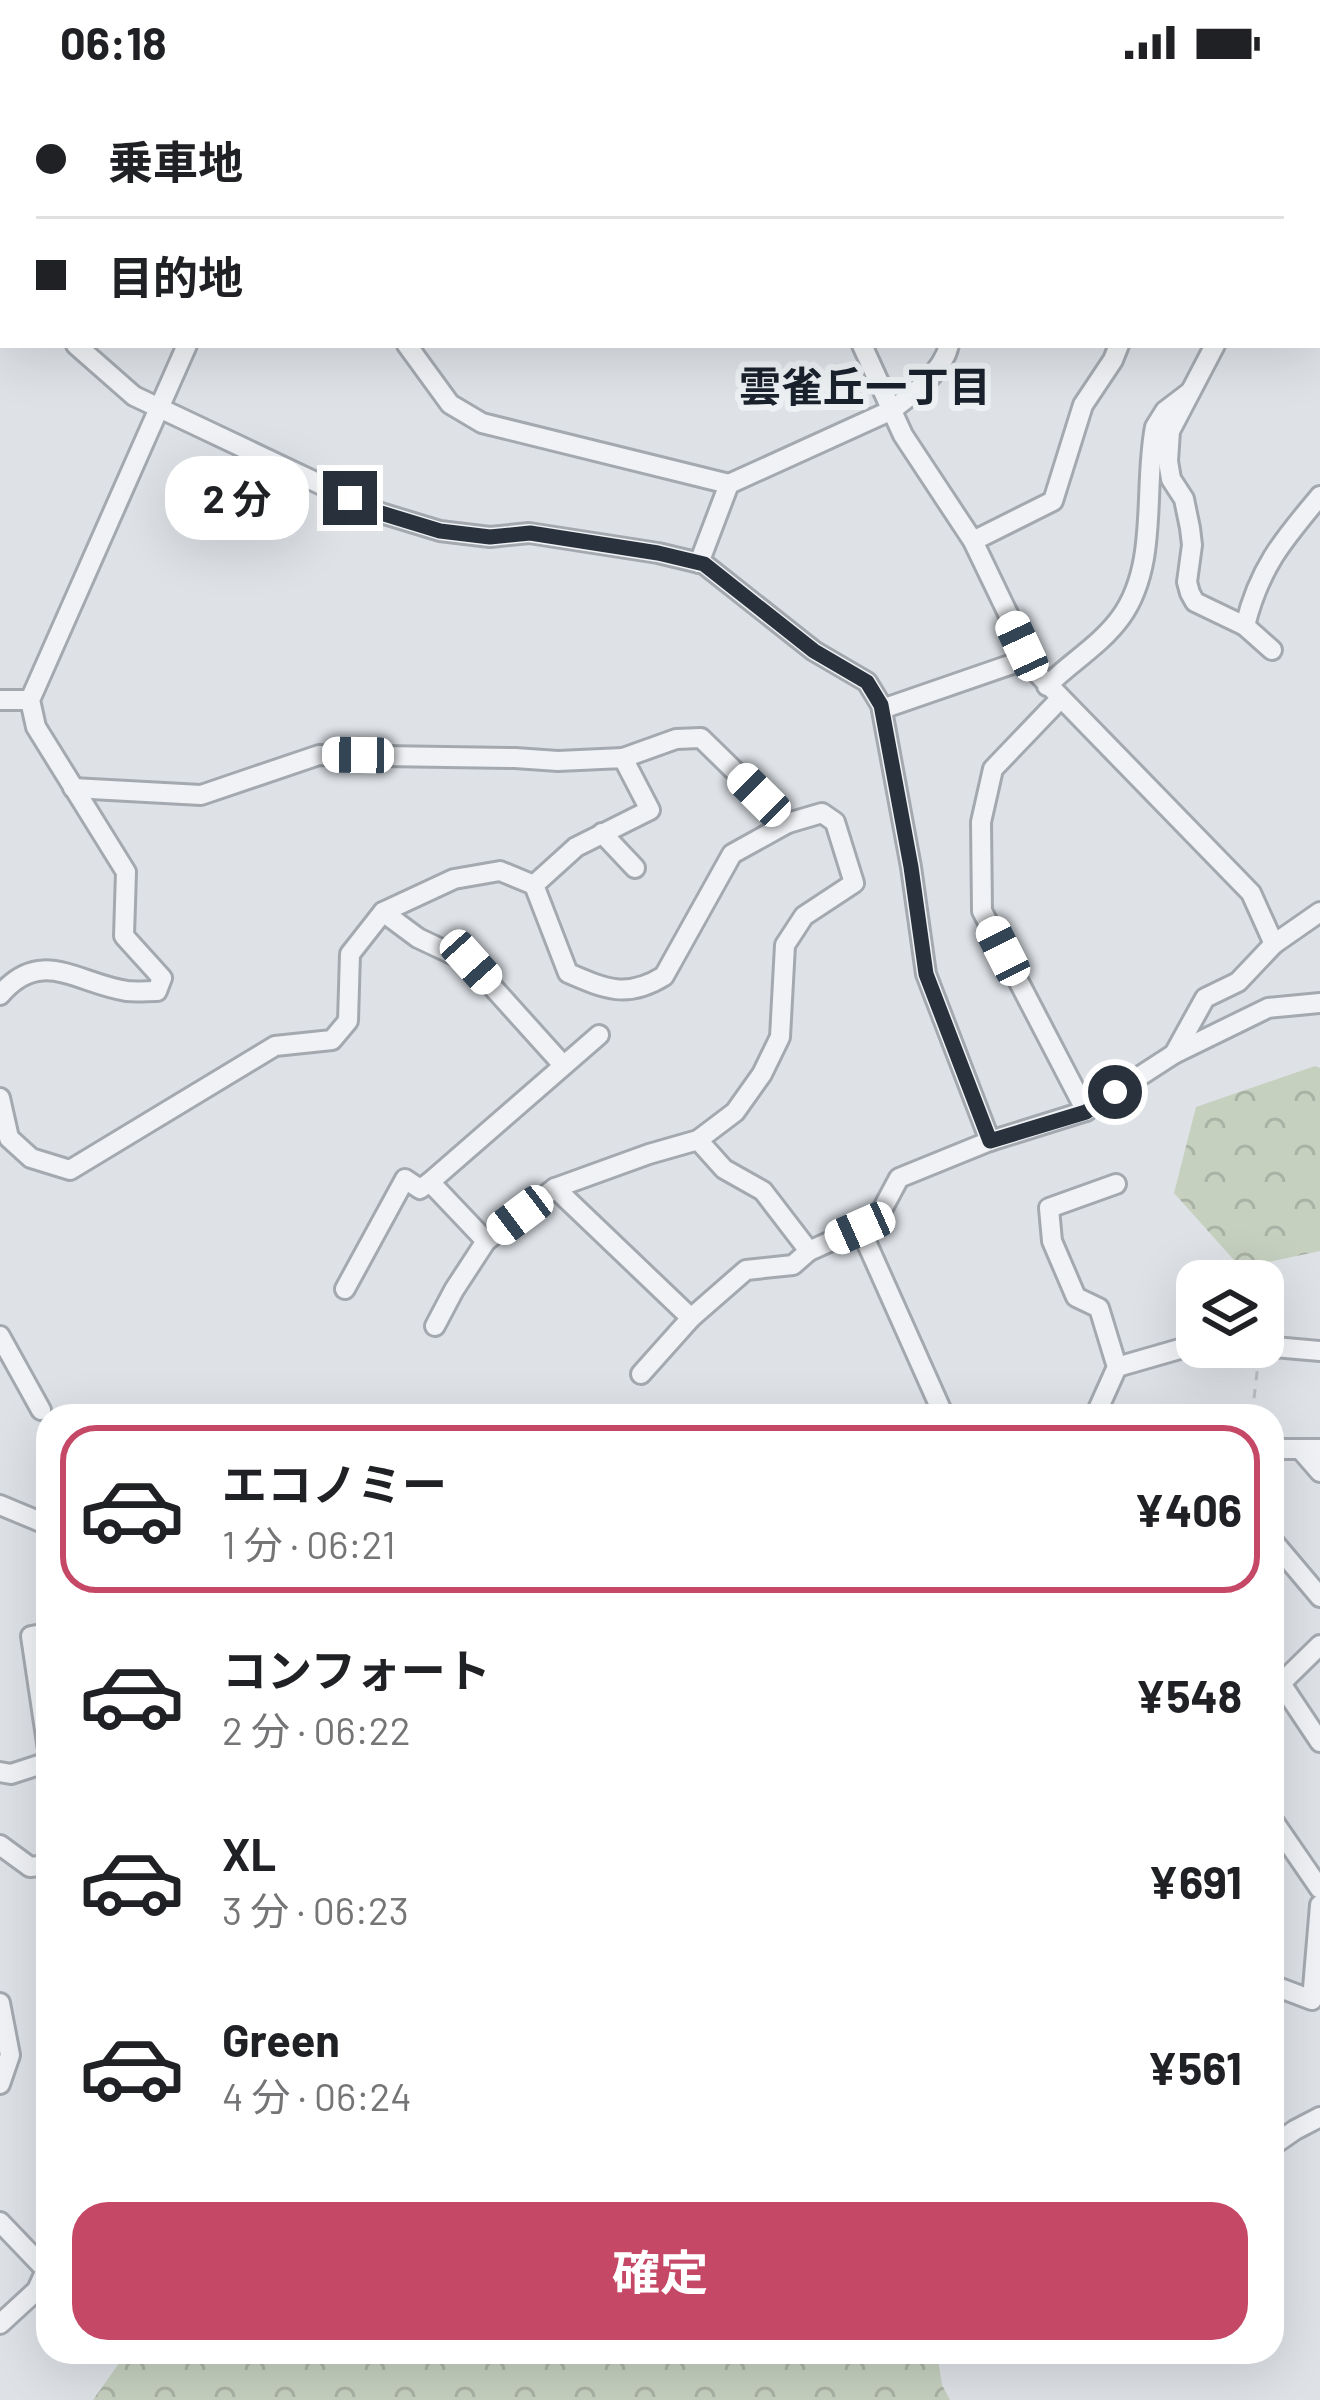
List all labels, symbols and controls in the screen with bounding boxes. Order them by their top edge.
text: 06:18 [60,15,166,69]
text: 乗車地 [108,134,243,188]
text: 目的地 [108,249,243,303]
district label: 雲雀丘一丁目 [739,360,991,410]
callout: 2 分 [164,456,308,540]
route end [323,471,377,525]
text: 2 分 [203,474,271,521]
car [990,606,1054,686]
car [322,736,394,774]
car [721,757,797,833]
car [971,911,1035,991]
car [434,923,508,1001]
route start [1088,1065,1142,1119]
car [480,1179,560,1251]
car [820,1197,900,1259]
map controls [1176,1260,1284,1368]
button: layers [1176,1260,1284,1368]
icon: car [78,1455,186,1563]
text: エコノミー [222,1456,447,1510]
text: ¥406 [1134,1482,1242,1536]
text: 1 分 · 06:21 [222,1520,396,1567]
icon: car [78,1641,186,1749]
text: コンフォート [222,1642,491,1696]
text: ¥548 [1135,1668,1242,1722]
text: 2 分 · 06:22 [222,1706,411,1753]
text: XL [222,1826,276,1880]
icon: car [78,1827,186,1935]
text: ¥691 [1148,1854,1242,1908]
text: 3 分 · 06:23 [222,1886,409,1933]
text: Green [222,2012,340,2066]
icon: car [78,2013,186,2121]
text: ¥561 [1147,2040,1242,2094]
text: 4 分 · 06:24 [222,2072,412,2119]
button: 確定 [72,2202,1248,2340]

